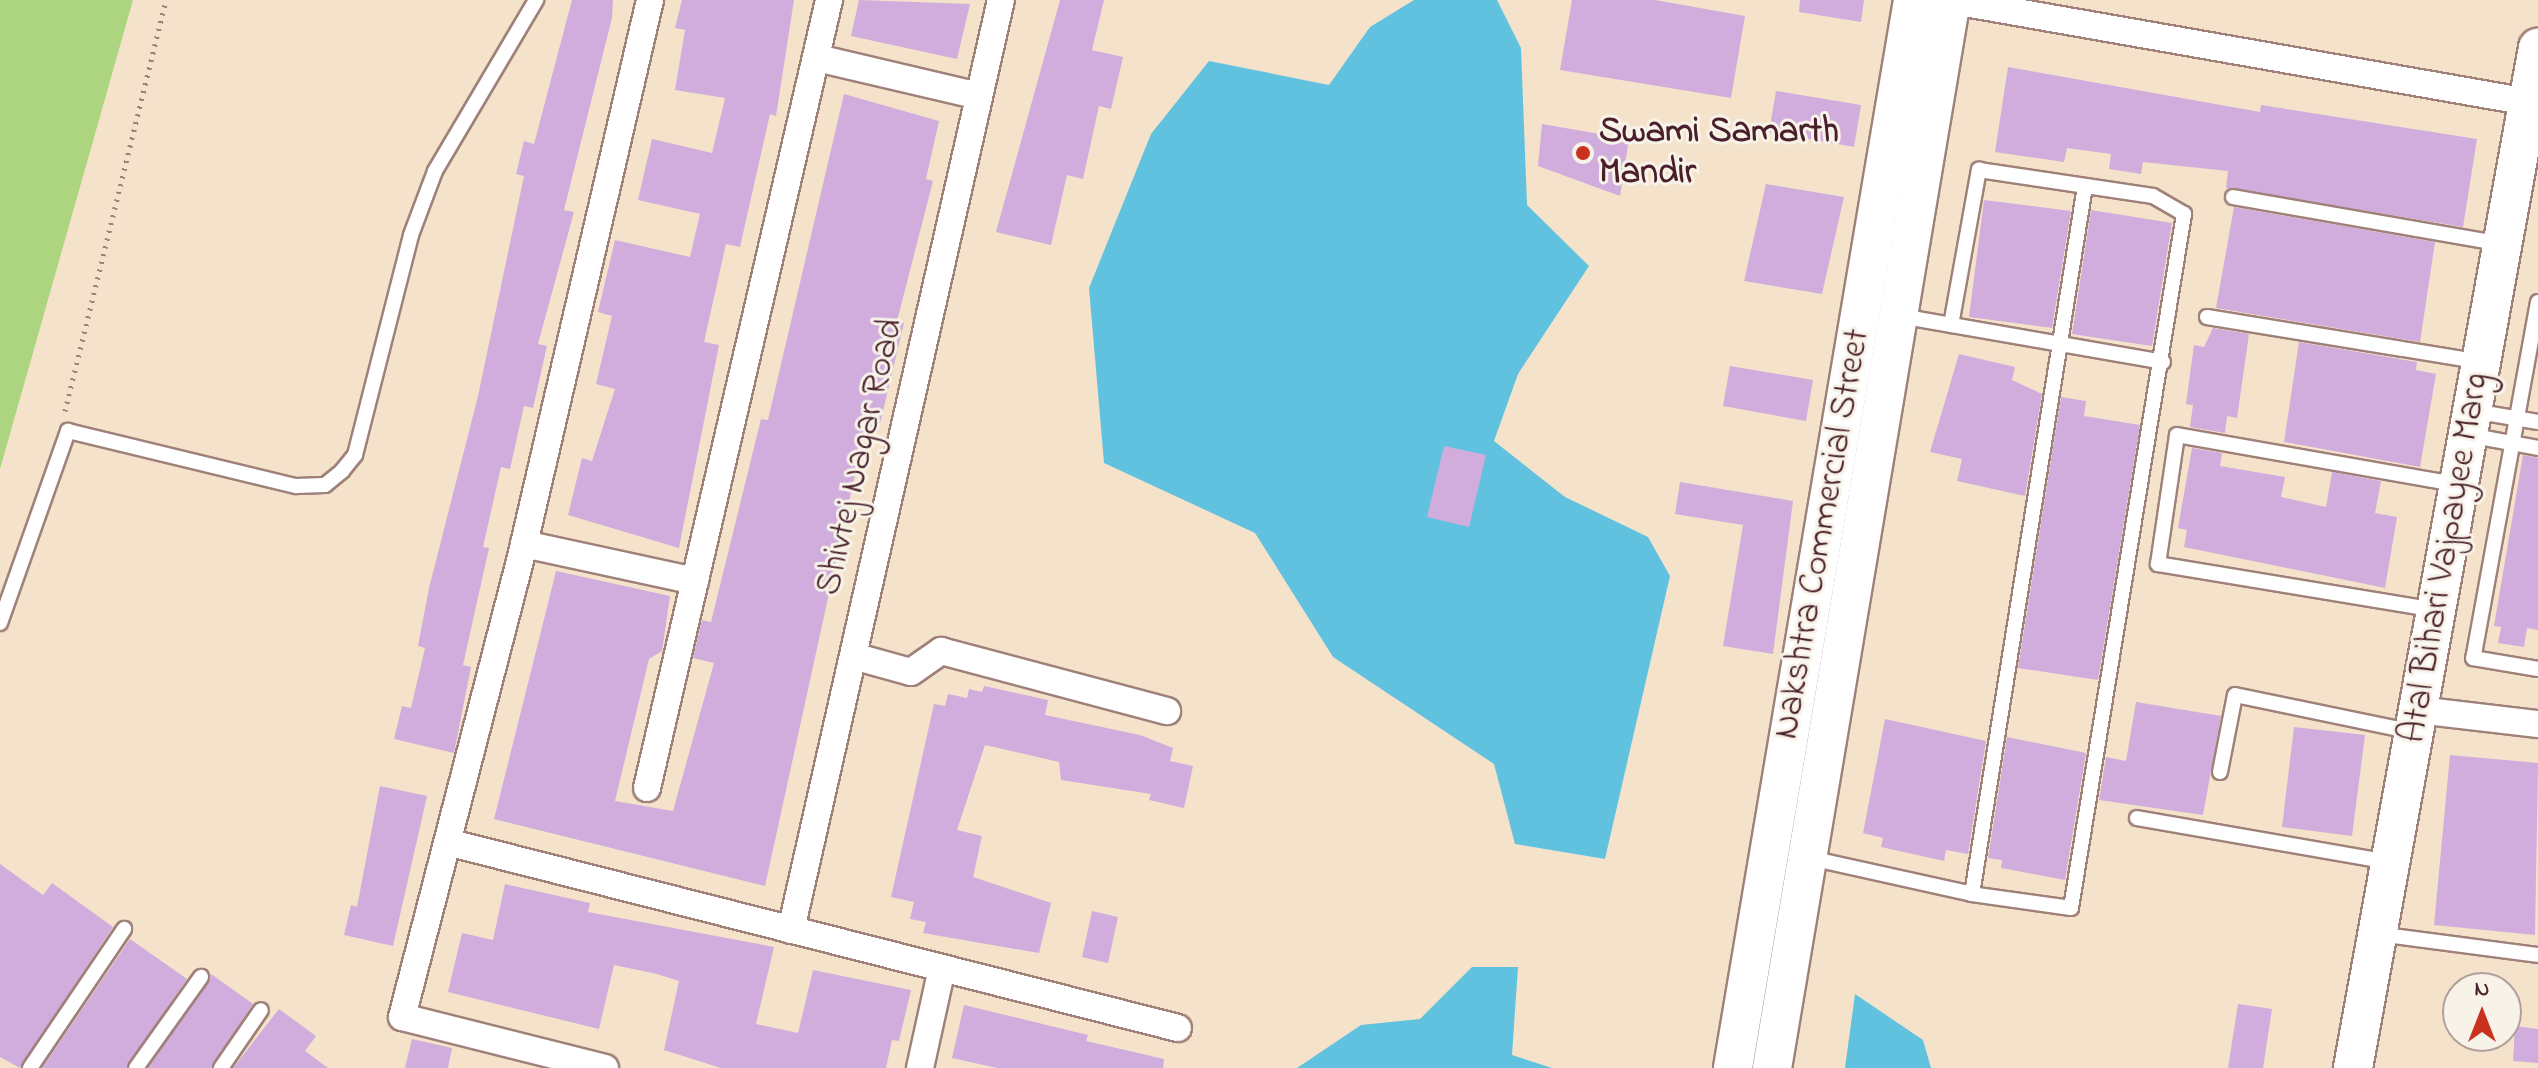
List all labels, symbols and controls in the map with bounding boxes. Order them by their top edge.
place label: Swami Samarth Mandir [1599,110,1839,195]
marker: Swami Samarth Mandir [1574,144,1592,162]
street label: Shivtej Nagar Road [808,314,914,600]
street label: Nakshtra Commercial Street [1766,325,1880,743]
street label: Atal Bihari Vajpayee Marg [2392,370,2500,746]
north arrow [2442,972,2522,1052]
text: N [2475,974,2489,1006]

